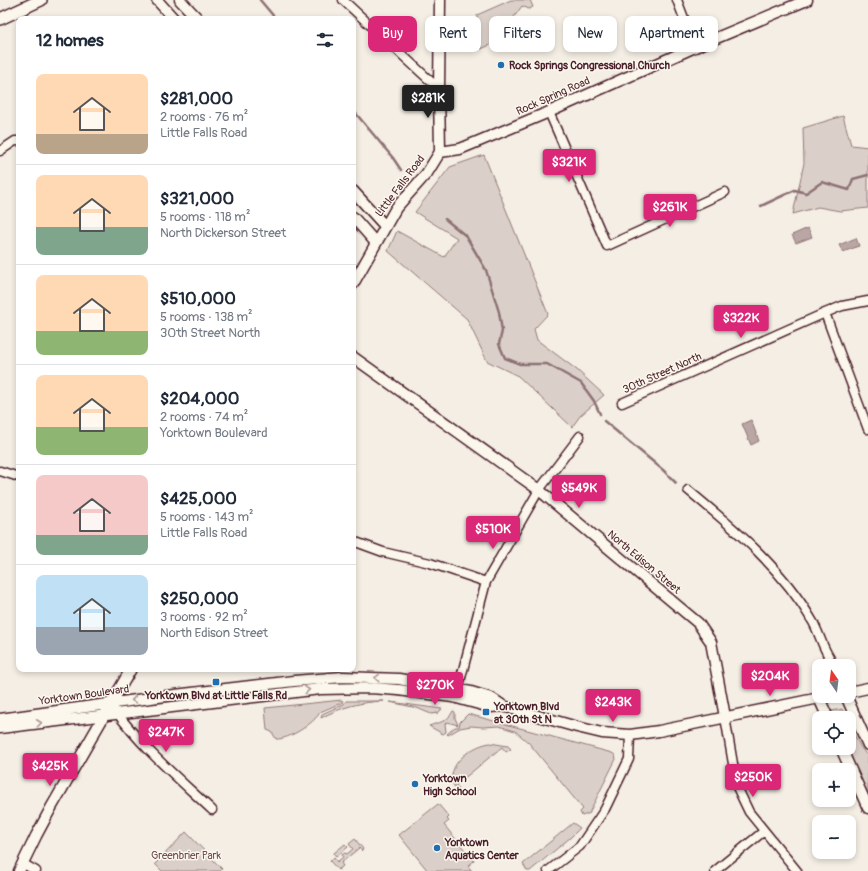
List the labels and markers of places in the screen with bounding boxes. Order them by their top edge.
place label: Rock Springs Congressional Church [509,59,670,72]
marker: Rock Springs Congressional Church [496,60,506,70]
pin: $281K [400,85,456,119]
pin: $321K [541,149,597,183]
pin: $261K [642,194,698,228]
pin: $322K [713,305,769,339]
pin: $549K [551,475,607,509]
pin: $510K [465,516,521,550]
pin: $204K [742,663,798,697]
pin: $270K [407,672,463,706]
marker: Yorktown Blvd at Little Falls Rd [211,677,221,687]
place label: Yorktown Blvd at Little Falls Rd [144,689,287,702]
pin: $243K [585,689,641,723]
place label: Yorktown Blvd at 30th St N [493,700,559,726]
marker: Yorktown Blvd at 30th St N [481,707,491,717]
pin: $247K [138,719,194,753]
pin: $425K [22,753,78,787]
pin: $250K [725,764,781,798]
place label: Yorktown High School [422,772,477,798]
marker: Yorktown High School [410,779,420,789]
place label: Yorktown Aquatics Center [444,836,520,862]
marker: Yorktown Aquatics Center [432,843,442,853]

